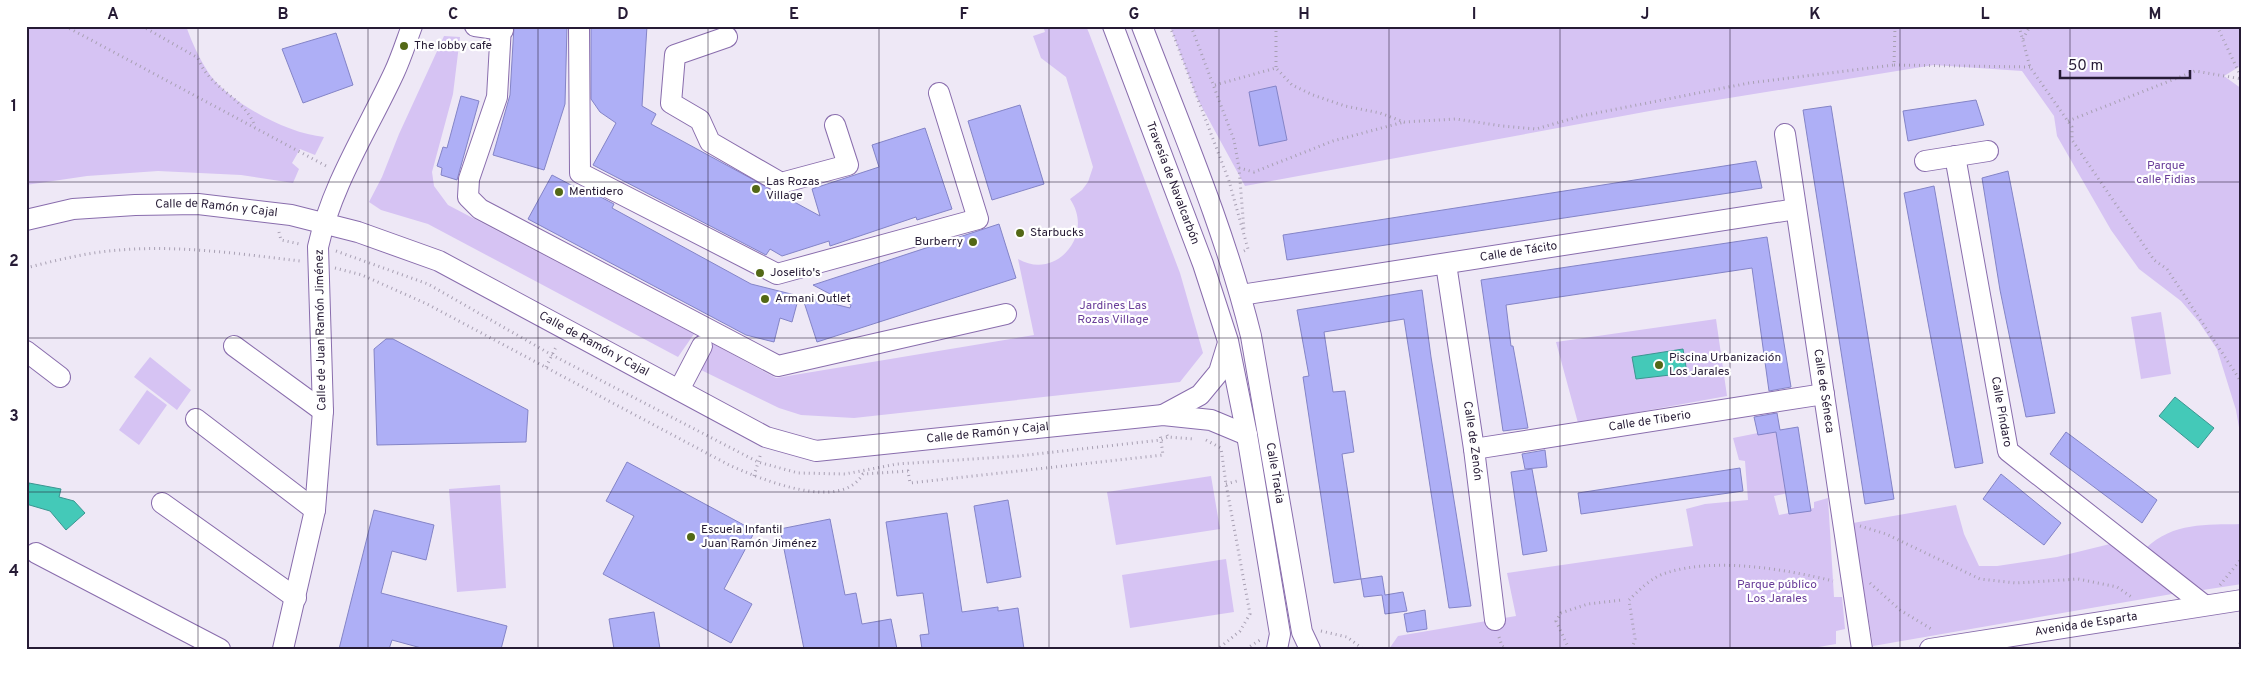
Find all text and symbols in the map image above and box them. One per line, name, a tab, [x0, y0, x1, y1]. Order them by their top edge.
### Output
text: A	[107, 5, 119, 25]
text: B	[277, 5, 289, 25]
text: C	[448, 5, 458, 25]
text: D	[617, 5, 629, 25]
text: E	[789, 5, 799, 25]
text: F	[959, 5, 969, 25]
text: G	[1129, 5, 1139, 25]
text: H	[1298, 5, 1310, 25]
text: I	[1472, 5, 1476, 25]
text: J	[1641, 5, 1649, 25]
text: K	[1809, 5, 1821, 25]
text: L	[1980, 5, 1990, 25]
text: M	[2149, 5, 2161, 25]
place label: The lobby cafe	[414, 38, 492, 54]
marker: The lobby cafe	[398, 40, 410, 52]
scale bar	[2060, 48, 2190, 80]
text: 50 m	[2068, 57, 2103, 76]
text: 1	[11, 97, 17, 117]
street label: Travesía de Navalcarbón	[1142, 119, 1203, 247]
park label: Parque calle Fidias	[2136, 158, 2196, 188]
place label: Las Rozas Village	[766, 174, 820, 204]
marker: Las Rozas Village	[750, 183, 762, 195]
place label: Mentidero	[569, 184, 624, 200]
marker: Mentidero	[553, 186, 565, 198]
street label: Calle de Ramón y Cajal	[155, 196, 278, 221]
place label: Starbucks	[1030, 225, 1084, 241]
marker: Starbucks	[1014, 227, 1026, 239]
place label: Burberry	[914, 234, 963, 250]
marker: Burberry	[967, 236, 979, 248]
street label: Calle de Tácito	[1479, 238, 1559, 266]
street label: Calle de Juan Ramón Jiménez	[312, 249, 330, 411]
text: 2	[9, 252, 19, 272]
place label: Joselito's	[770, 265, 821, 281]
marker: Joselito's	[754, 267, 766, 279]
place label: Armani Outlet	[775, 291, 851, 307]
marker: Armani Outlet	[759, 293, 771, 305]
park label: Jardines Las Rozas Village	[1077, 298, 1149, 328]
street label: Calle de Ramón y Cajal	[536, 308, 652, 380]
street label: Calle de Séneca	[1809, 348, 1838, 434]
place label: Piscina Urbanización Los Jarales	[1669, 350, 1781, 380]
marker: Piscina Urbanización Los Jarales	[1653, 359, 1665, 371]
street label: Calle Píndaro	[1987, 375, 2015, 449]
street label: Calle de Zenón	[1459, 400, 1486, 482]
text: 3	[9, 407, 19, 427]
street label: Calle de Tiberio	[1608, 407, 1692, 436]
street label: Calle de Ramón y Cajal	[926, 419, 1050, 447]
street label: Calle Tracia	[1262, 441, 1288, 505]
place label: Escuela Infantil Juan Ramón Jiménez	[701, 522, 817, 552]
marker: Escuela Infantil Juan Ramón Jiménez	[685, 531, 697, 543]
text: 4	[9, 562, 19, 582]
park label: Parque público Los Jarales	[1737, 577, 1817, 607]
street label: Avenida de Esparta	[2034, 609, 2139, 640]

